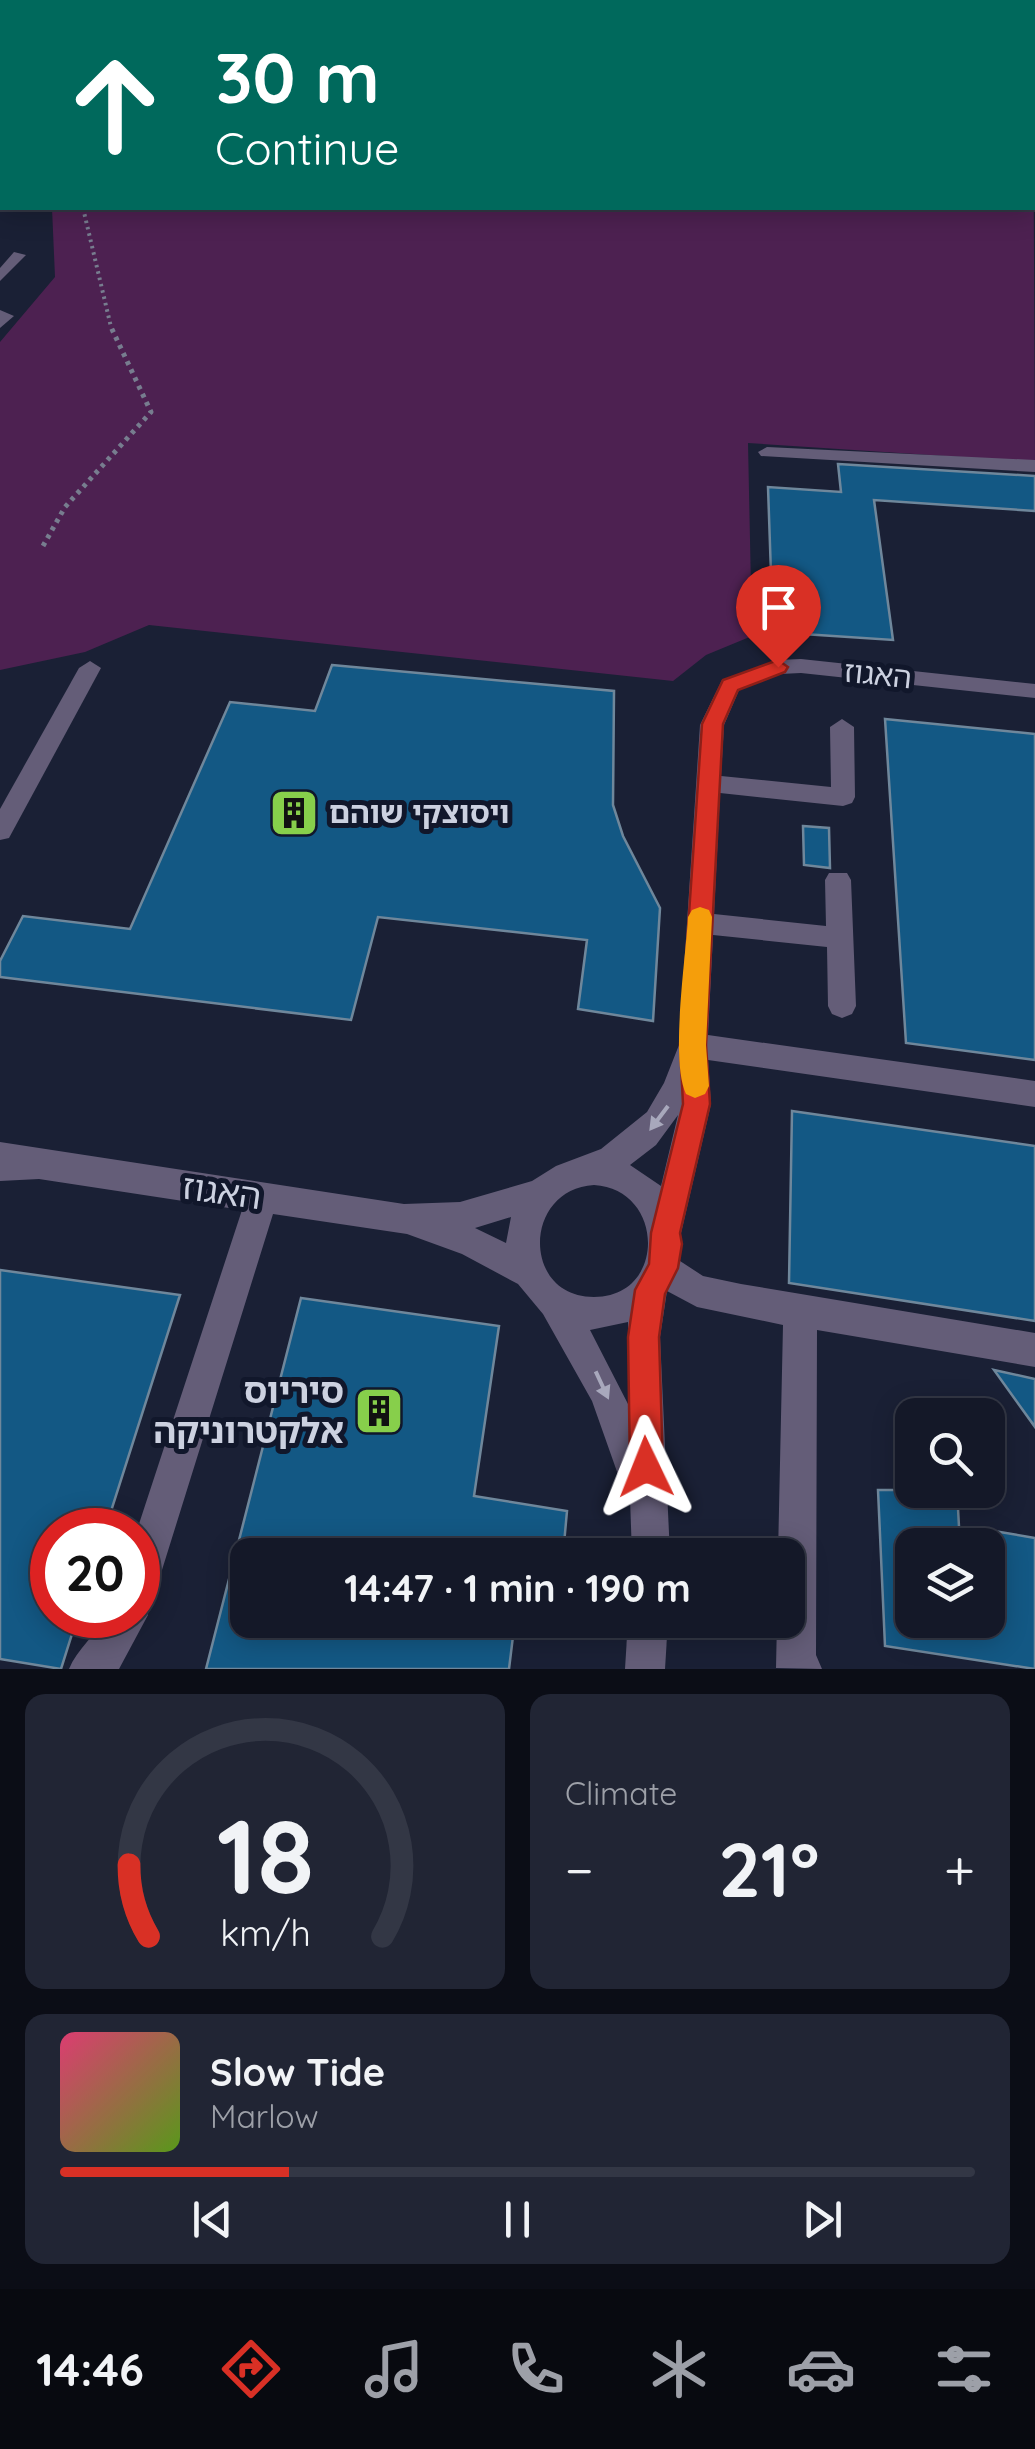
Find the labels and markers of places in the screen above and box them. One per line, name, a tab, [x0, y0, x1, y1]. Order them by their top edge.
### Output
pin	[736, 565, 821, 668]
building icon: ויסוצקי שוהם	[268, 787, 320, 839]
place label: ויסוצקי שוהם	[329, 793, 509, 831]
place label: סיריוס אלקטרוניקה	[153, 1368, 344, 1452]
building icon: סיריוס אלקטרוניקה	[353, 1385, 405, 1437]

